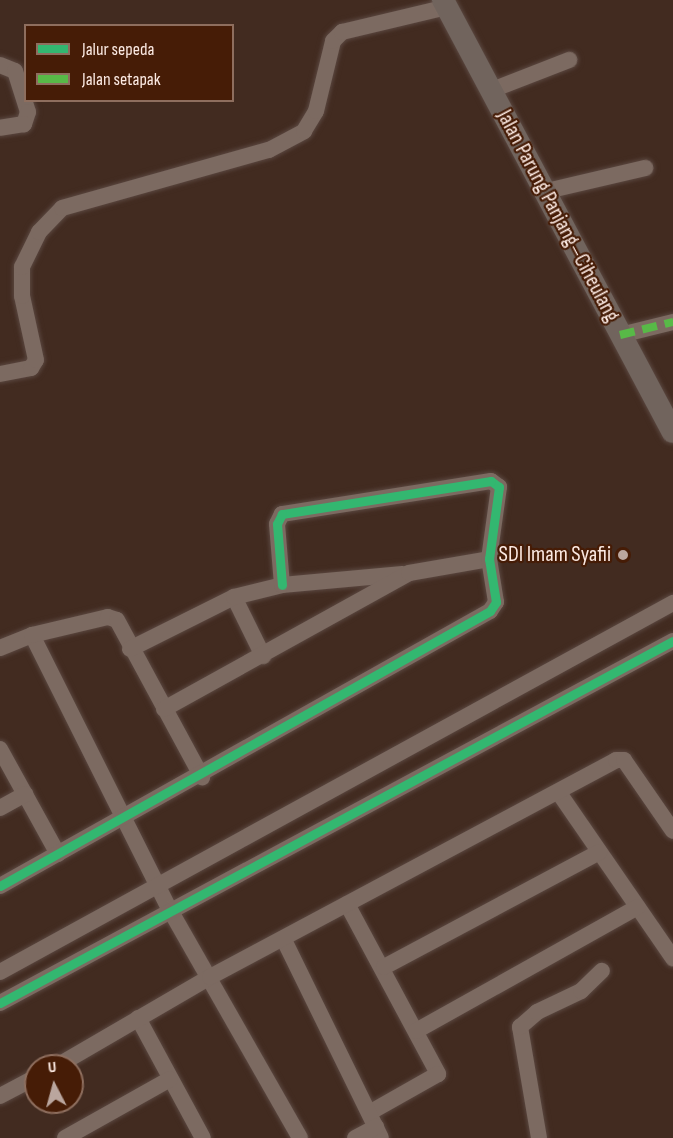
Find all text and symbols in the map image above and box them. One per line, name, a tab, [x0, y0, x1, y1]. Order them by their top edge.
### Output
legend	[24, 24, 234, 102]
text: Jalur sepeda	[82, 39, 154, 60]
text: Jalan setapak	[82, 69, 161, 90]
street label: Jalan Parung Panjang–Ciheulang	[491, 105, 625, 327]
place label: SDI Imam Syafii	[498, 542, 611, 568]
marker: SDI Imam Syafii	[616, 548, 630, 562]
north arrow	[24, 1054, 84, 1114]
text: U	[47, 1058, 57, 1077]

